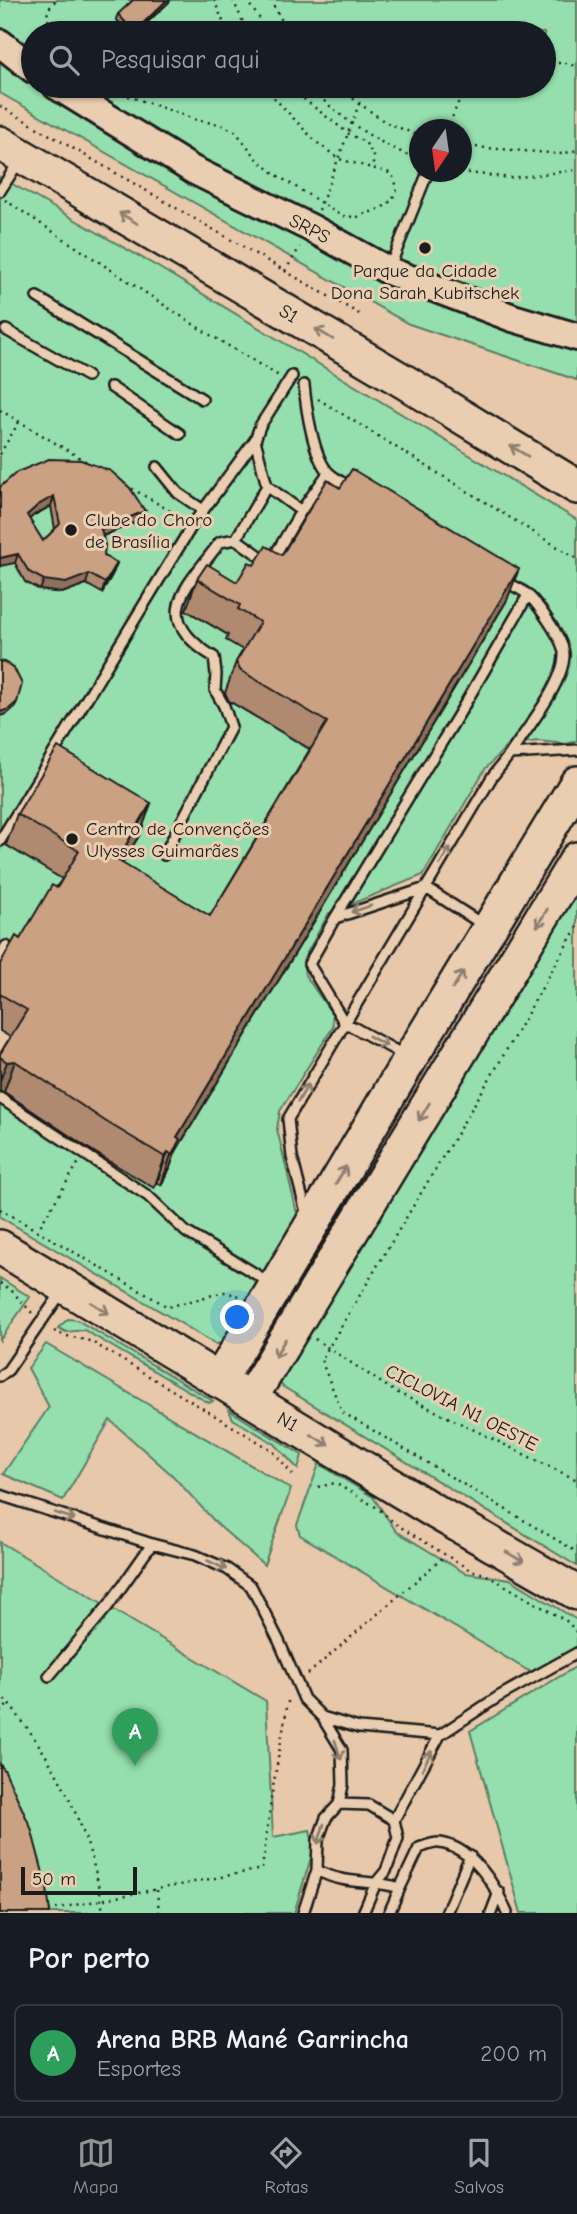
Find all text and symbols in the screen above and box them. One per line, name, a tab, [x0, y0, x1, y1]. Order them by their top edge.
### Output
search box	[21, 21, 556, 98]
icon: search	[45, 41, 83, 79]
text: Pesquisar aqui	[101, 45, 260, 75]
north arrow	[409, 119, 472, 182]
street label: SRPS	[285, 209, 334, 248]
one-way arrow	[119, 211, 139, 225]
marker: Parque da Cidade Dona Sarah Kubitschek	[417, 240, 433, 256]
place label: Parque da Cidade Dona Sarah Kubitschek	[331, 260, 520, 304]
street label: S1	[275, 300, 302, 328]
one-way arrow	[314, 326, 334, 340]
one-way arrow	[509, 444, 529, 458]
place label: Clube do Choro de Brasília	[85, 509, 212, 553]
marker: Clube do Choro de Brasília	[63, 522, 79, 538]
place label: Centro de Convenções Ulysses Guimarães	[86, 818, 269, 862]
marker: Centro de Convenções Ulysses Guimarães	[64, 831, 80, 847]
one-way arrow	[438, 846, 452, 866]
one-way arrow	[350, 904, 372, 917]
one-way arrow	[534, 907, 548, 927]
one-way arrow	[452, 970, 466, 990]
one-way arrow	[367, 1034, 387, 1048]
one-way arrow	[296, 1083, 310, 1103]
one-way arrow	[416, 1102, 430, 1122]
one-way arrow	[334, 1165, 348, 1185]
your location	[220, 1300, 254, 1334]
one-way arrow	[89, 1302, 109, 1316]
one-way arrow	[273, 1338, 287, 1358]
street label: CICLOVIA N1 OESTE	[382, 1360, 541, 1456]
street label: N1	[273, 1407, 302, 1436]
one-way arrow	[310, 1433, 330, 1447]
one-way arrow	[53, 1511, 75, 1524]
one-way arrow	[505, 1551, 525, 1565]
one-way arrow	[206, 1559, 227, 1572]
pin: A	[112, 1708, 158, 1766]
one-way arrow	[333, 1738, 346, 1760]
one-way arrow	[420, 1750, 434, 1770]
one-way arrow	[314, 1823, 327, 1845]
scale bar	[21, 1864, 136, 1896]
text: 50 m	[32, 1868, 76, 1890]
text: Por perto	[28, 1941, 150, 1976]
text: Arena BRB Mané Garrincha	[97, 2025, 409, 2055]
text: A	[47, 2040, 59, 2067]
text: 200 m	[480, 2040, 547, 2067]
text: Esportes	[97, 2055, 181, 2082]
tab: Mapa	[73, 2134, 119, 2198]
tab: Rotas	[265, 2134, 308, 2198]
tab: Salvos	[454, 2134, 504, 2198]

